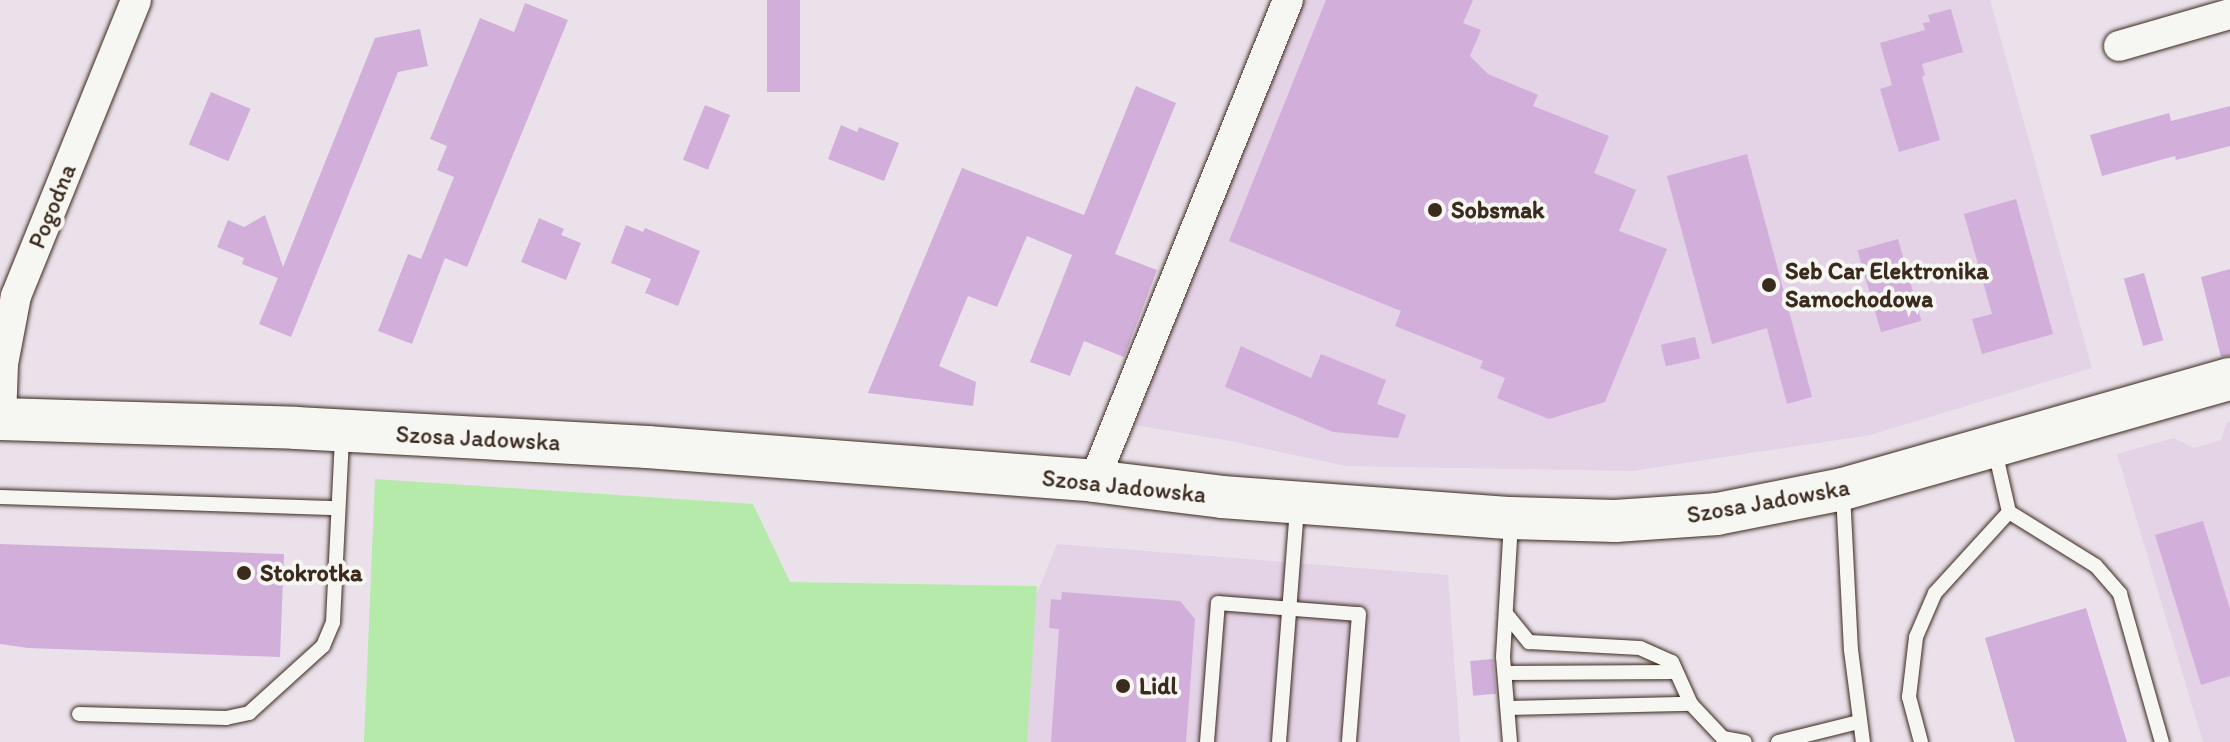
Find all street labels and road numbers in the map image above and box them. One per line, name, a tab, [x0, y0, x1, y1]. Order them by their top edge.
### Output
street label: Pogodna	[22, 159, 82, 253]
street label: Szosa Jadowska	[394, 419, 562, 457]
street label: Szosa Jadowska	[1040, 463, 1208, 509]
street label: Szosa Jadowska	[1684, 472, 1852, 530]

